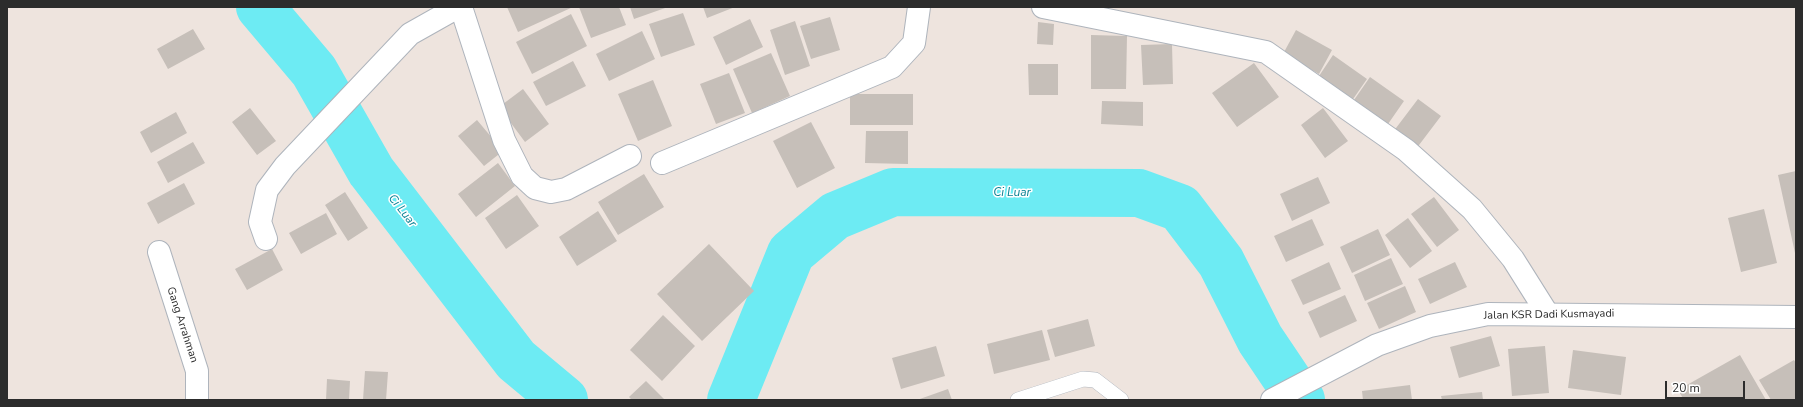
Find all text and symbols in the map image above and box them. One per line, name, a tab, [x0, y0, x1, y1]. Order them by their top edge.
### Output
water label: Ci Luar	[993, 186, 1031, 200]
water label: Ci Luar	[385, 192, 419, 230]
street label: Gang Arrahman	[164, 286, 200, 364]
street label: Jalan KSR Dadi Kusmayadi	[1484, 307, 1614, 323]
scale bar	[1667, 373, 1747, 399]
text: 20 m	[1672, 380, 1700, 396]

